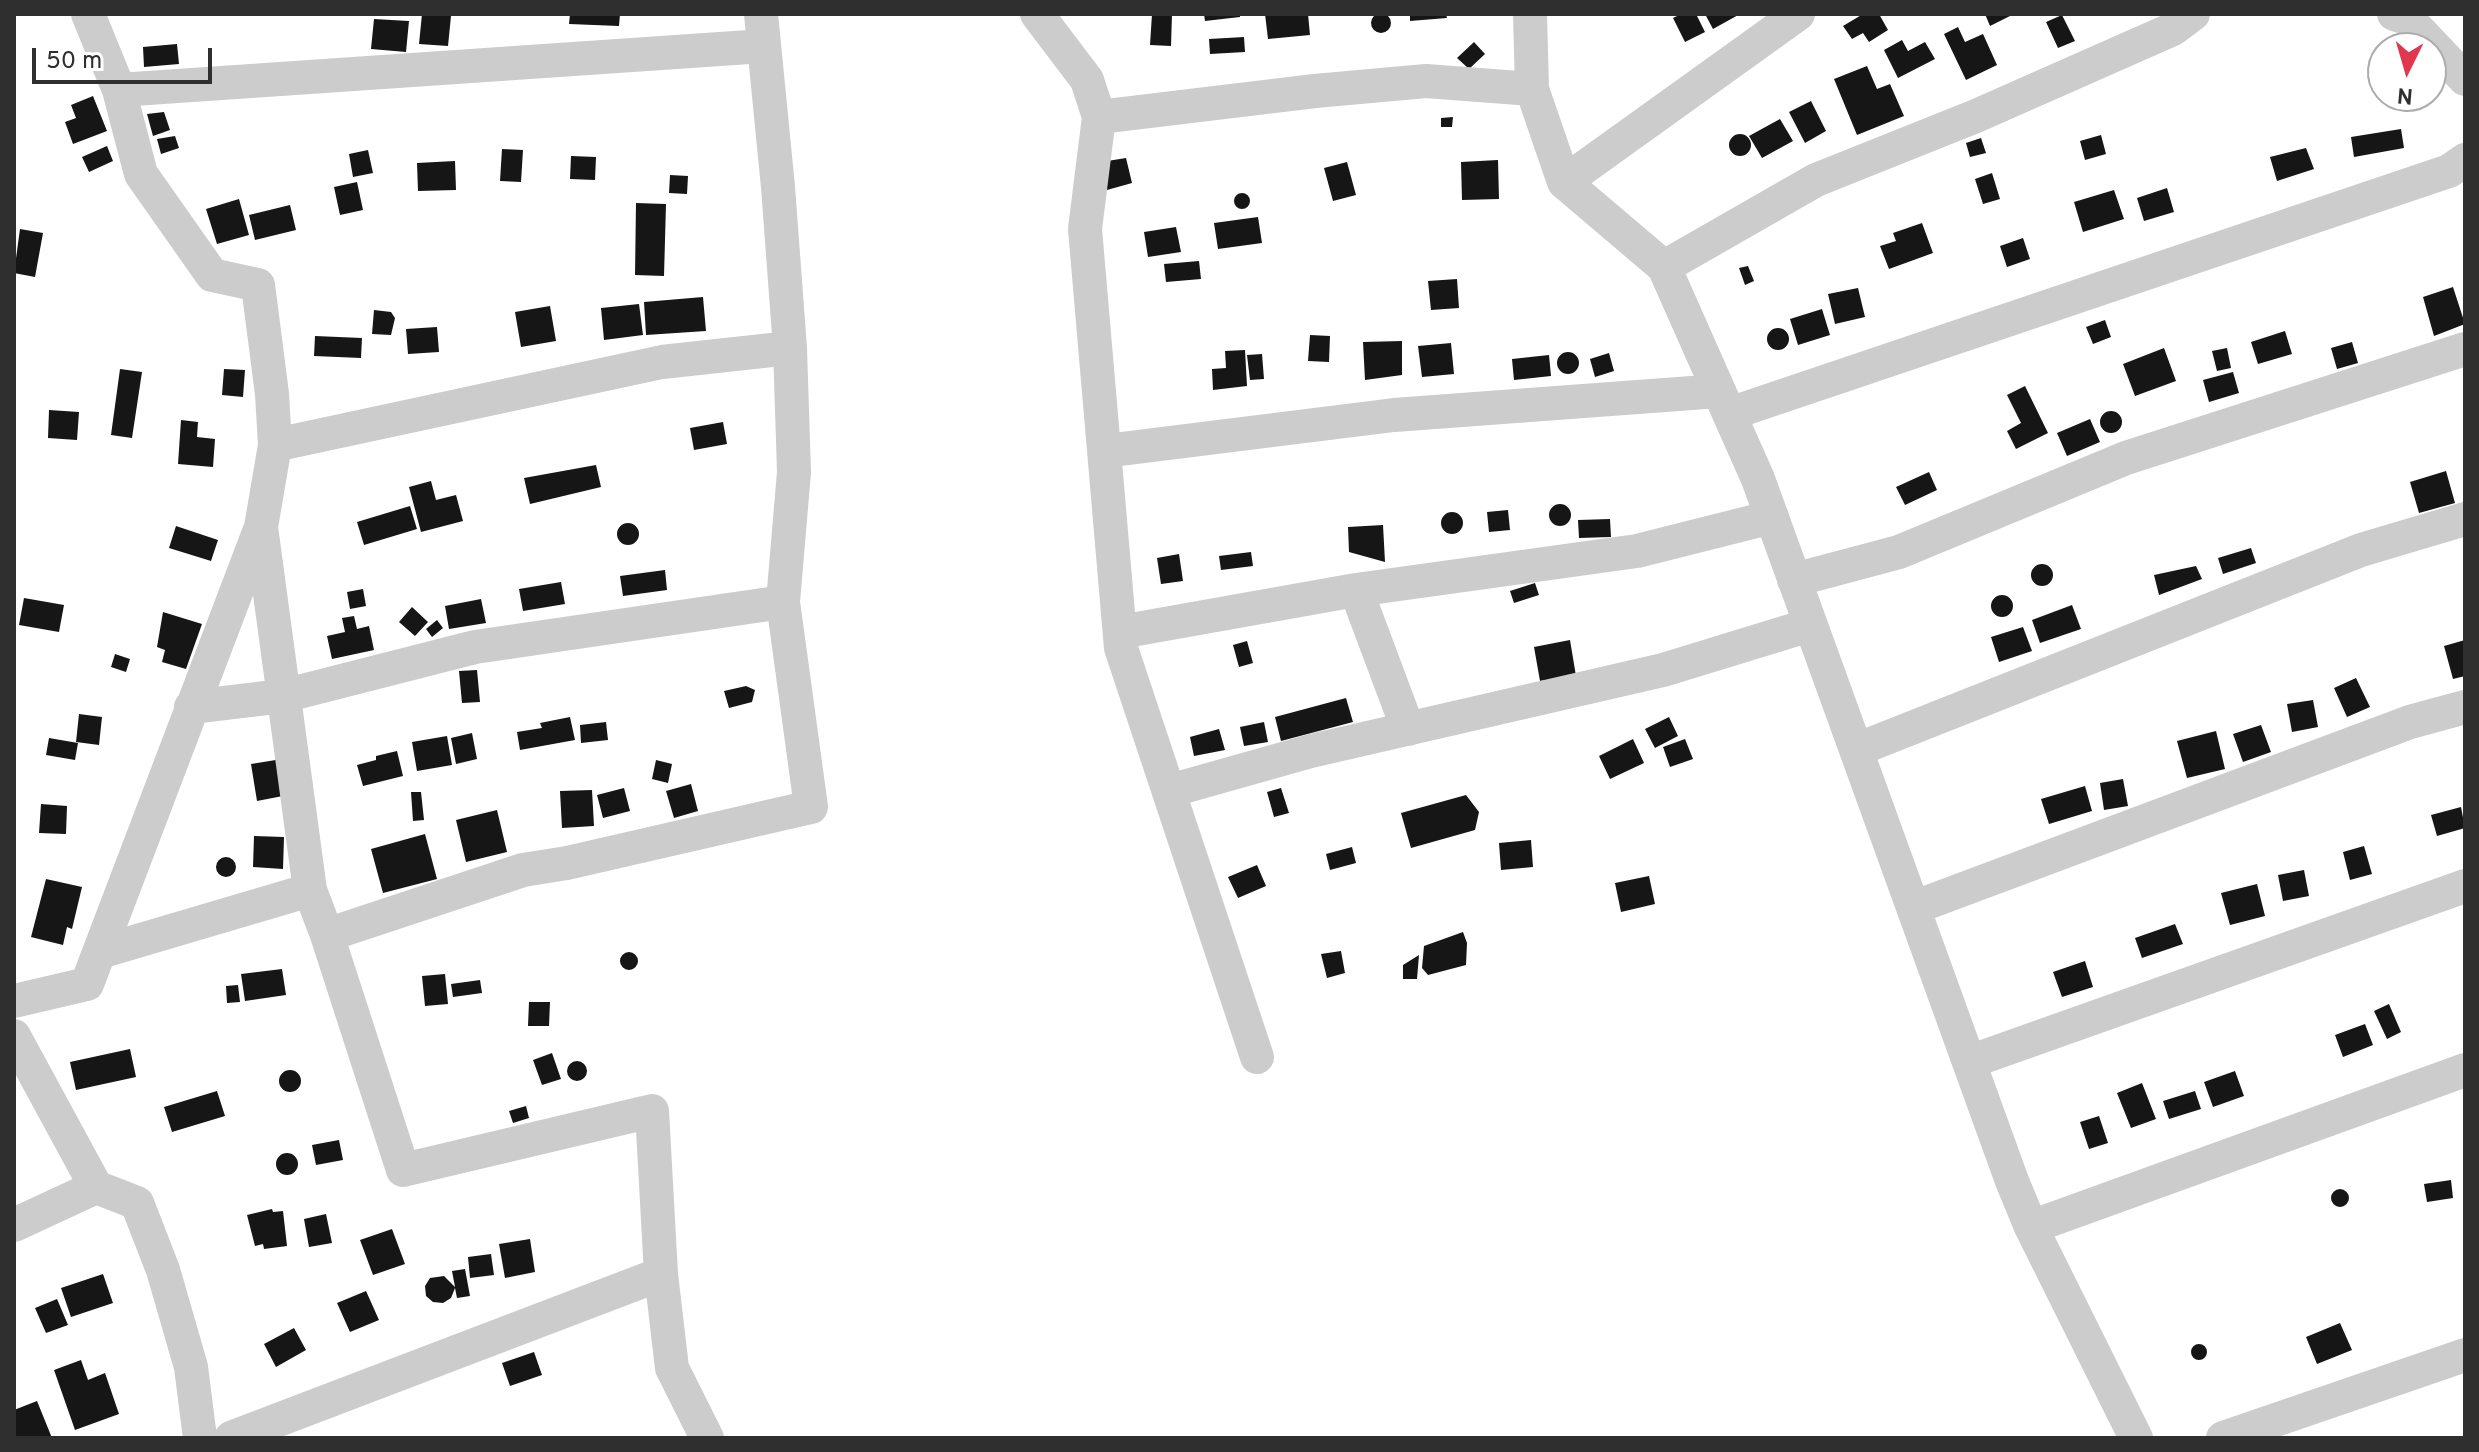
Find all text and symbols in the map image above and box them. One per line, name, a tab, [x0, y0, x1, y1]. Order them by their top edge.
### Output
scale bar	[36, 32, 216, 82]
north arrow	[2367, 32, 2447, 112]
text: 50 m	[46, 47, 102, 77]
text: N	[2396, 80, 2414, 109]

